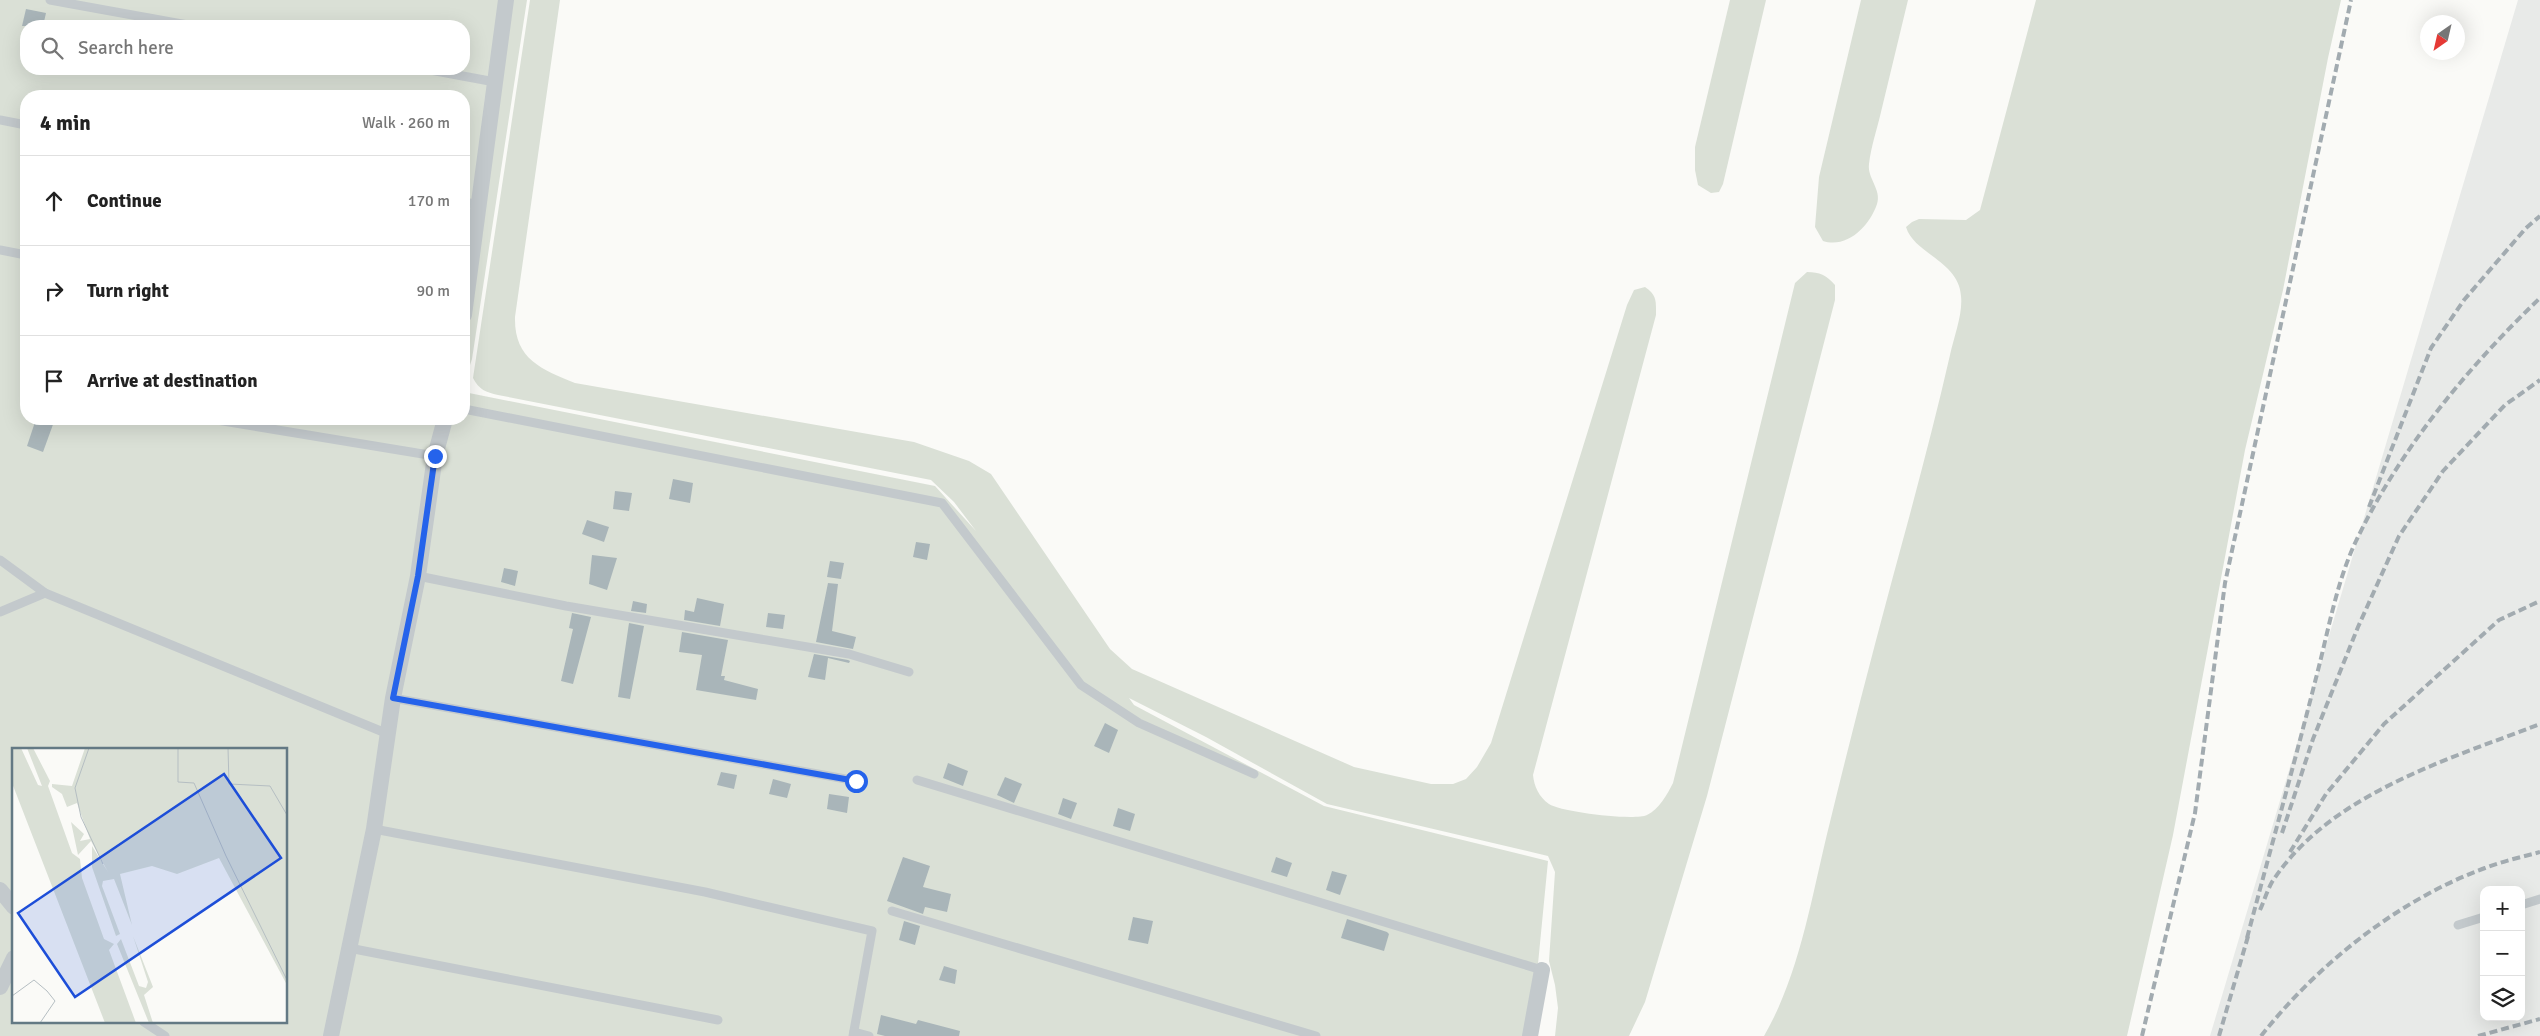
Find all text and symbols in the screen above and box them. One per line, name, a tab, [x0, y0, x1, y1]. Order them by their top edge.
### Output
north arrow	[2420, 15, 2465, 60]
search box	[20, 20, 470, 75]
icon: search	[38, 34, 66, 62]
text: Search here	[78, 36, 174, 60]
text: 4 min	[40, 110, 91, 136]
text: Walk · 260 m	[362, 113, 450, 133]
icon: ahead	[40, 187, 68, 215]
text: Continue	[87, 189, 162, 213]
text: 170 m	[408, 191, 450, 211]
icon: right	[40, 277, 68, 305]
text: Turn right	[87, 279, 169, 303]
text: 90 m	[416, 281, 450, 301]
icon: arrive	[40, 367, 68, 395]
text: Arrive at destination	[87, 369, 258, 393]
route end	[424, 445, 447, 468]
inset map	[12, 748, 288, 1024]
route start	[845, 770, 868, 793]
map controls	[2480, 886, 2525, 1021]
button: +	[2480, 886, 2525, 931]
button: −	[2480, 931, 2525, 976]
button: layers	[2480, 976, 2525, 1021]

